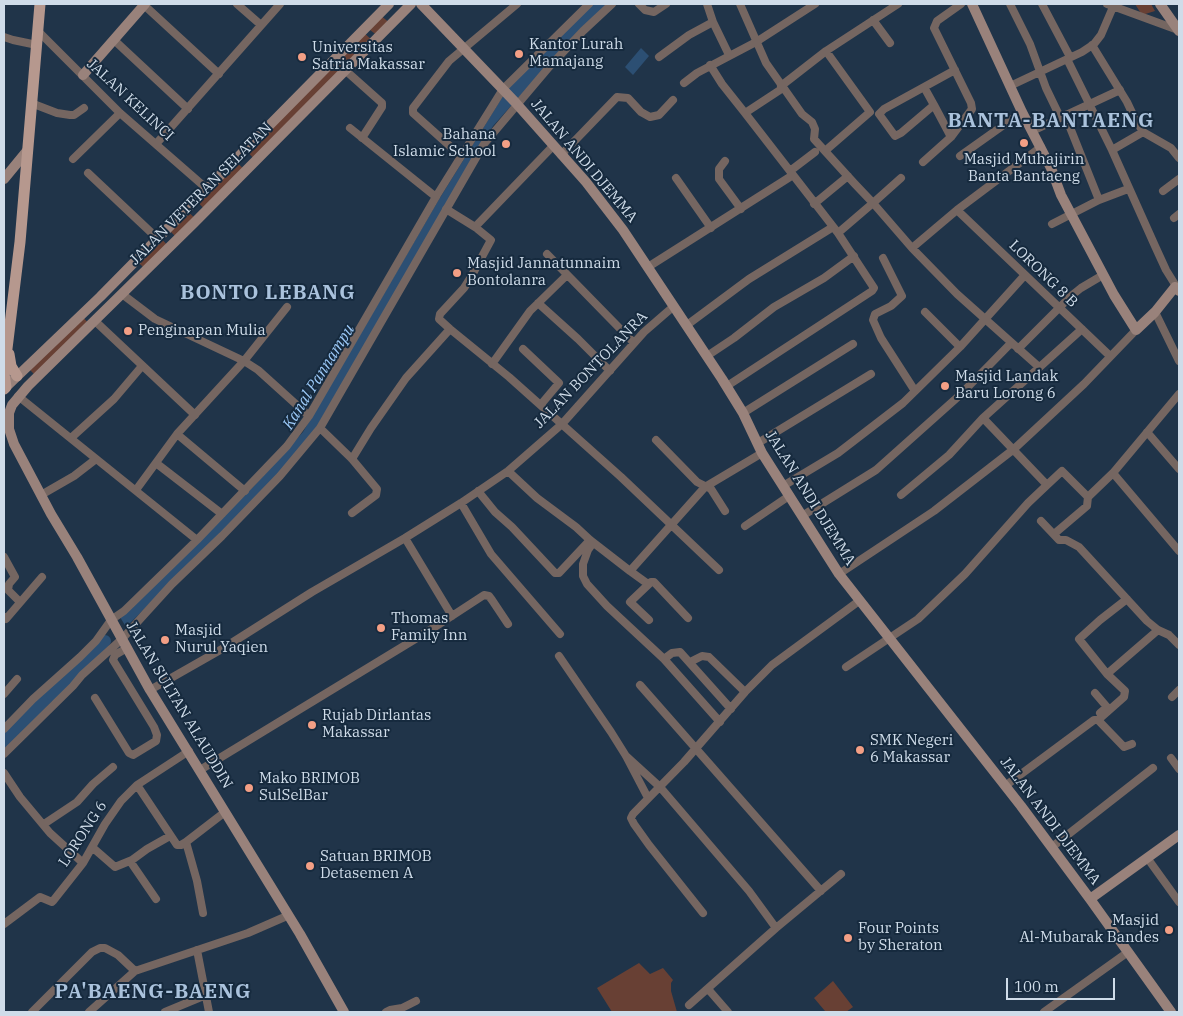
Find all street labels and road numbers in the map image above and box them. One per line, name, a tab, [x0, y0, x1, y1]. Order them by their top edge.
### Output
street label: JALAN KELINCI	[83, 55, 177, 145]
street label: JALAN ANDI DJEMMA	[527, 96, 641, 226]
street label: JALAN VETERAN SELATAN	[126, 119, 276, 269]
street label: LORONG 8 B	[1005, 237, 1081, 311]
street label: JALAN BONTOLANRA	[530, 308, 652, 432]
street label: JALAN ANDI DJEMMA	[761, 427, 859, 569]
street label: JALAN SULTAN ALAUDDIN	[122, 618, 236, 792]
street label: JALAN ANDI DJEMMA	[996, 753, 1104, 889]
street label: LORONG 6	[55, 798, 111, 870]

